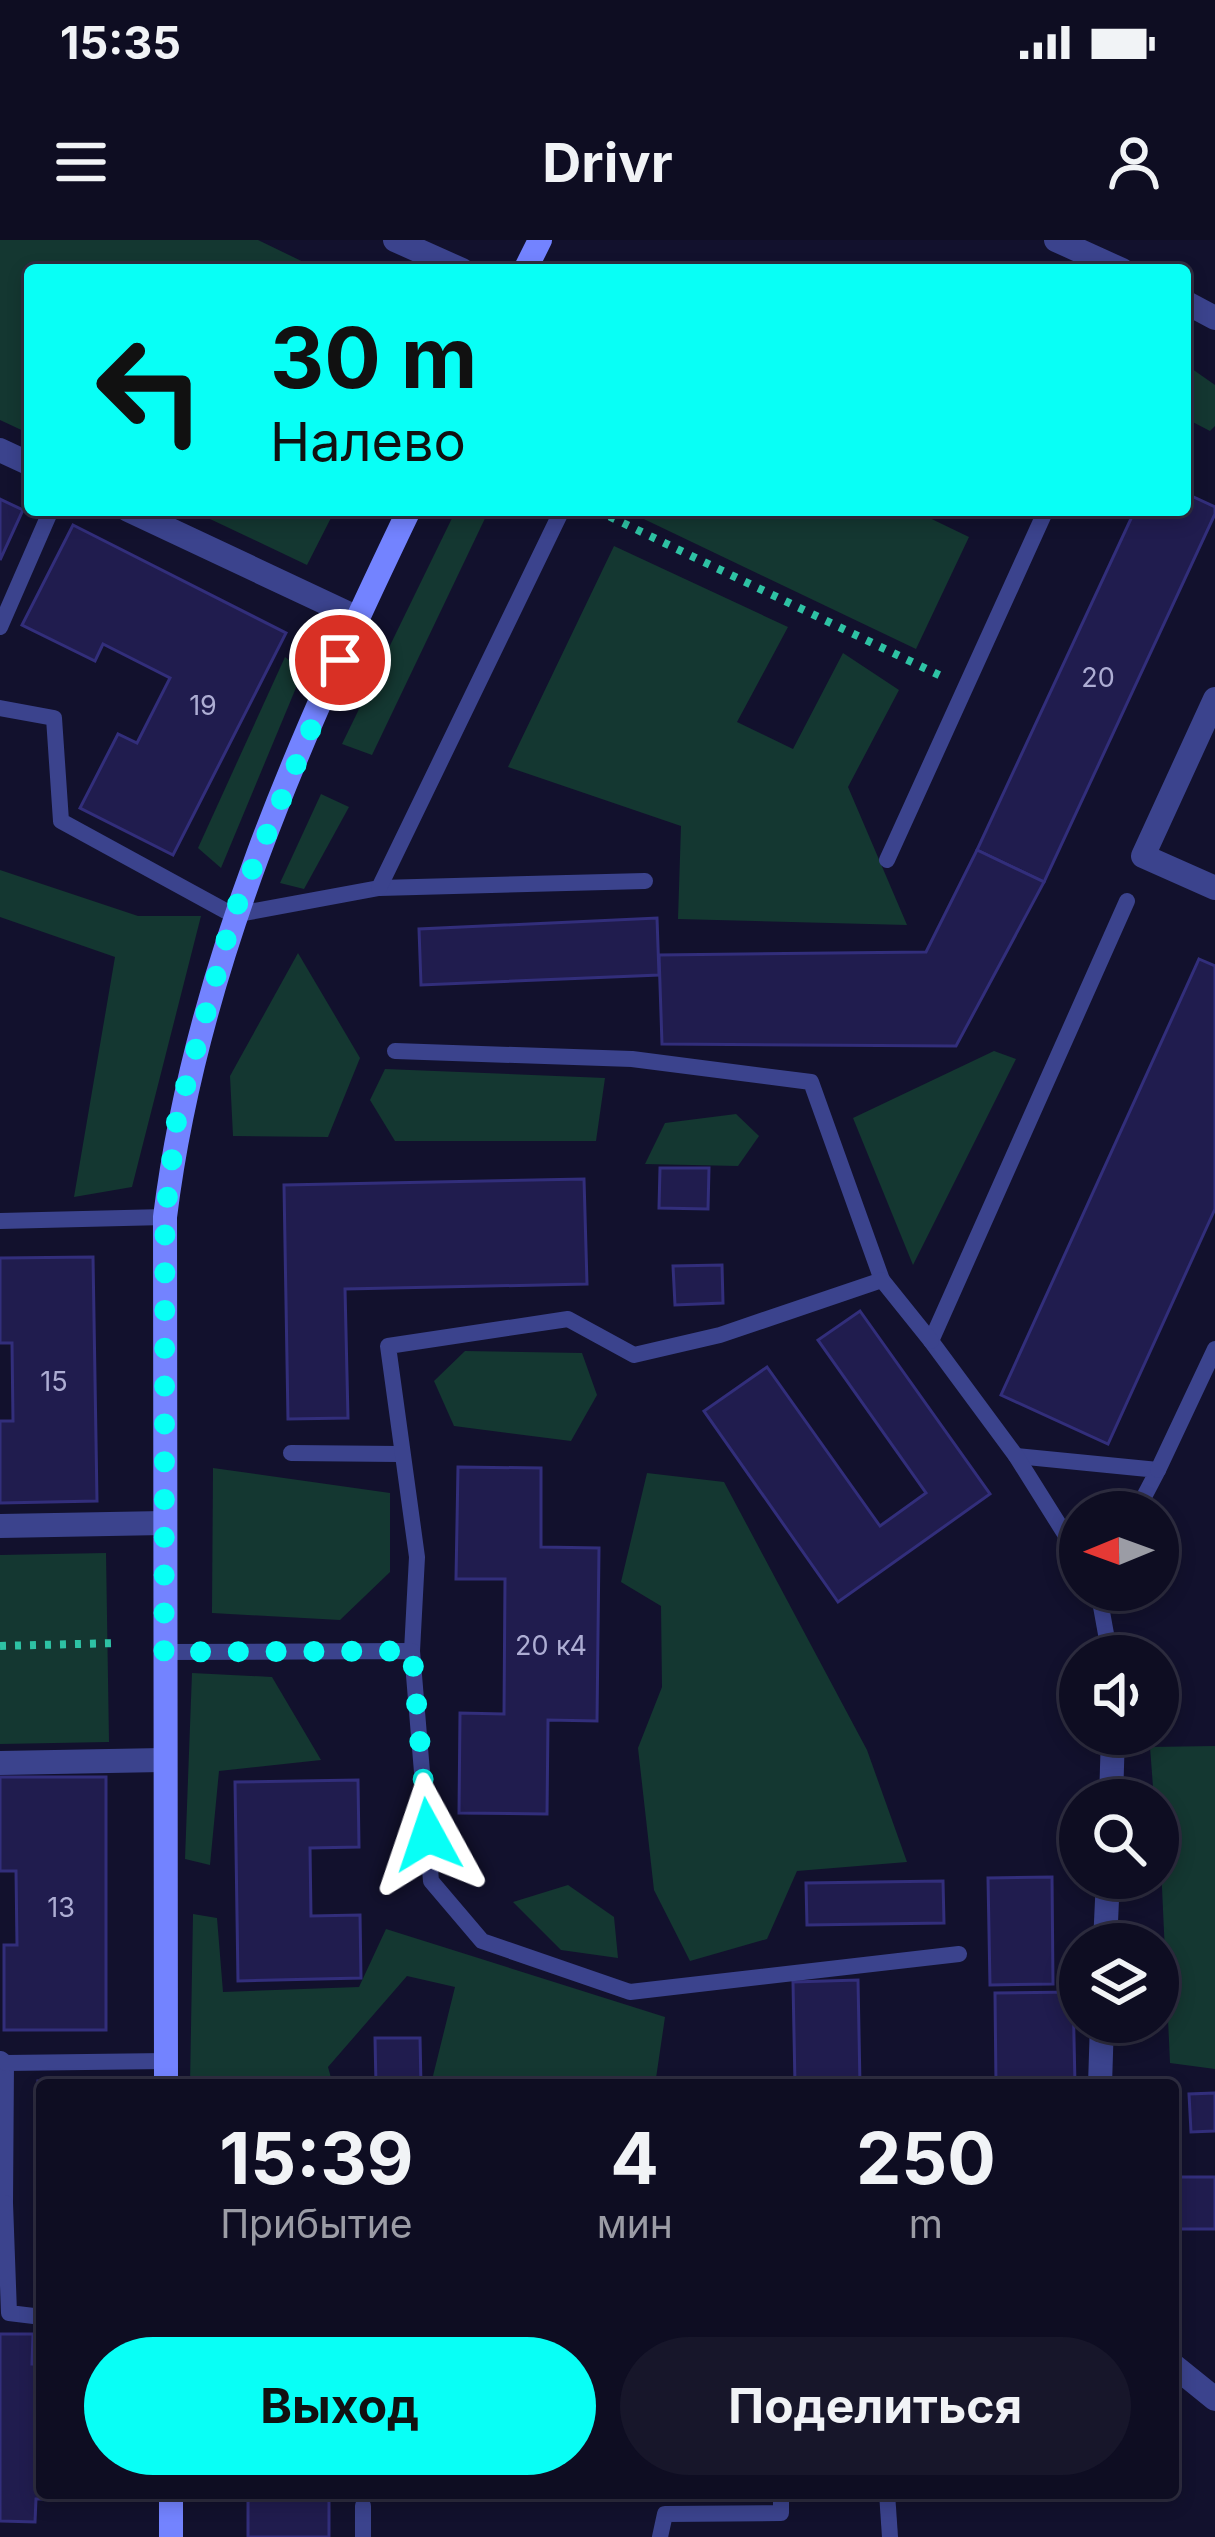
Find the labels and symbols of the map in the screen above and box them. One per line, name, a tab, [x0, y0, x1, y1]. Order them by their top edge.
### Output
pin	[289, 609, 391, 711]
house number: 20	[1081, 661, 1115, 694]
house number: 19	[189, 689, 217, 722]
house number: 15	[40, 1365, 68, 1398]
north arrow	[1059, 1491, 1179, 1611]
house number: 20 к4	[515, 1629, 587, 1662]
position arrow	[365, 1772, 491, 1898]
house number: 13	[47, 1891, 75, 1924]

